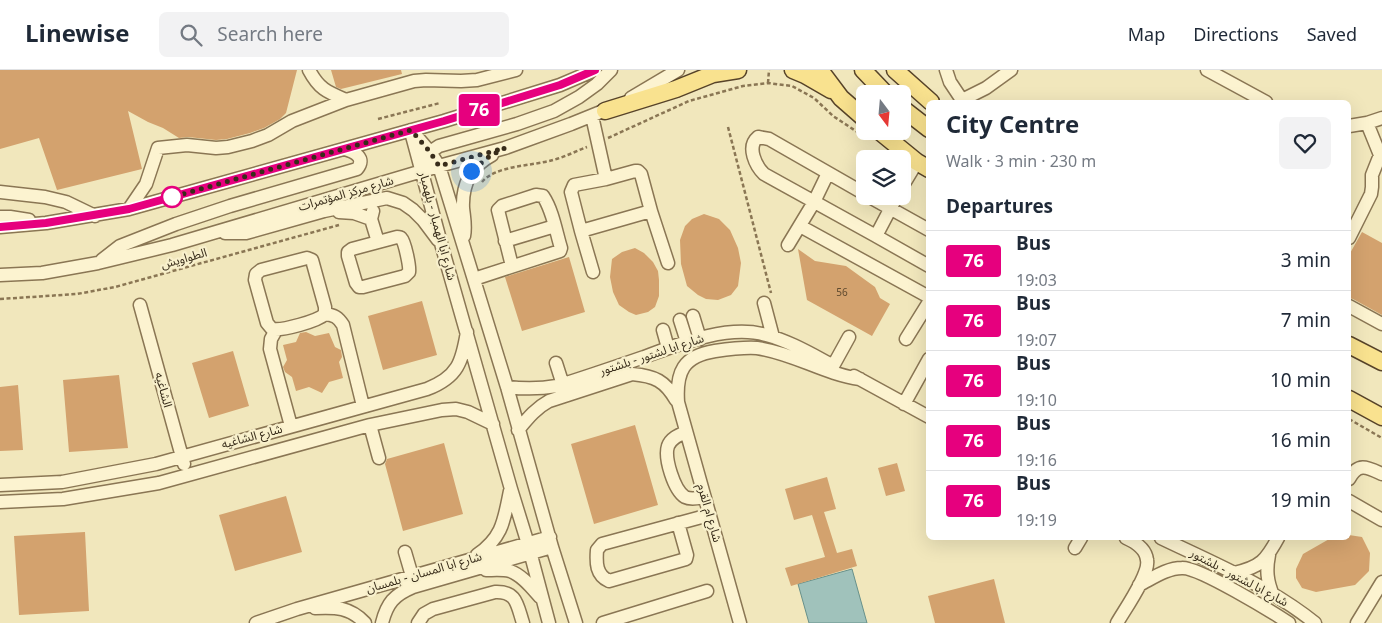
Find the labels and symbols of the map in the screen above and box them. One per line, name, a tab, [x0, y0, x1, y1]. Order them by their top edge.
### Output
north arrow	[856, 85, 911, 140]
line badge: 76	[456, 94, 502, 126]
your location	[459, 159, 484, 184]
street label: شارع مركز المؤتمرات	[295, 168, 397, 220]
street label: شارع ابا الهمبار - بلهمبار	[410, 168, 464, 283]
unlabelled marker	[161, 186, 183, 208]
street label: الطواويش	[158, 240, 210, 278]
house number: 56	[836, 282, 848, 303]
street label: شارع ابا لشتور - بلشتور	[595, 326, 708, 384]
street label: الشاغيه	[146, 369, 180, 411]
street label: شارع الشاغيه	[219, 417, 285, 457]
street label: شارع ام القرم	[689, 481, 729, 545]
street label: شارع ابا لشتور - بلشتور	[1184, 541, 1293, 615]
street label: شارع ابا المسان - بلمسان	[363, 544, 485, 602]

